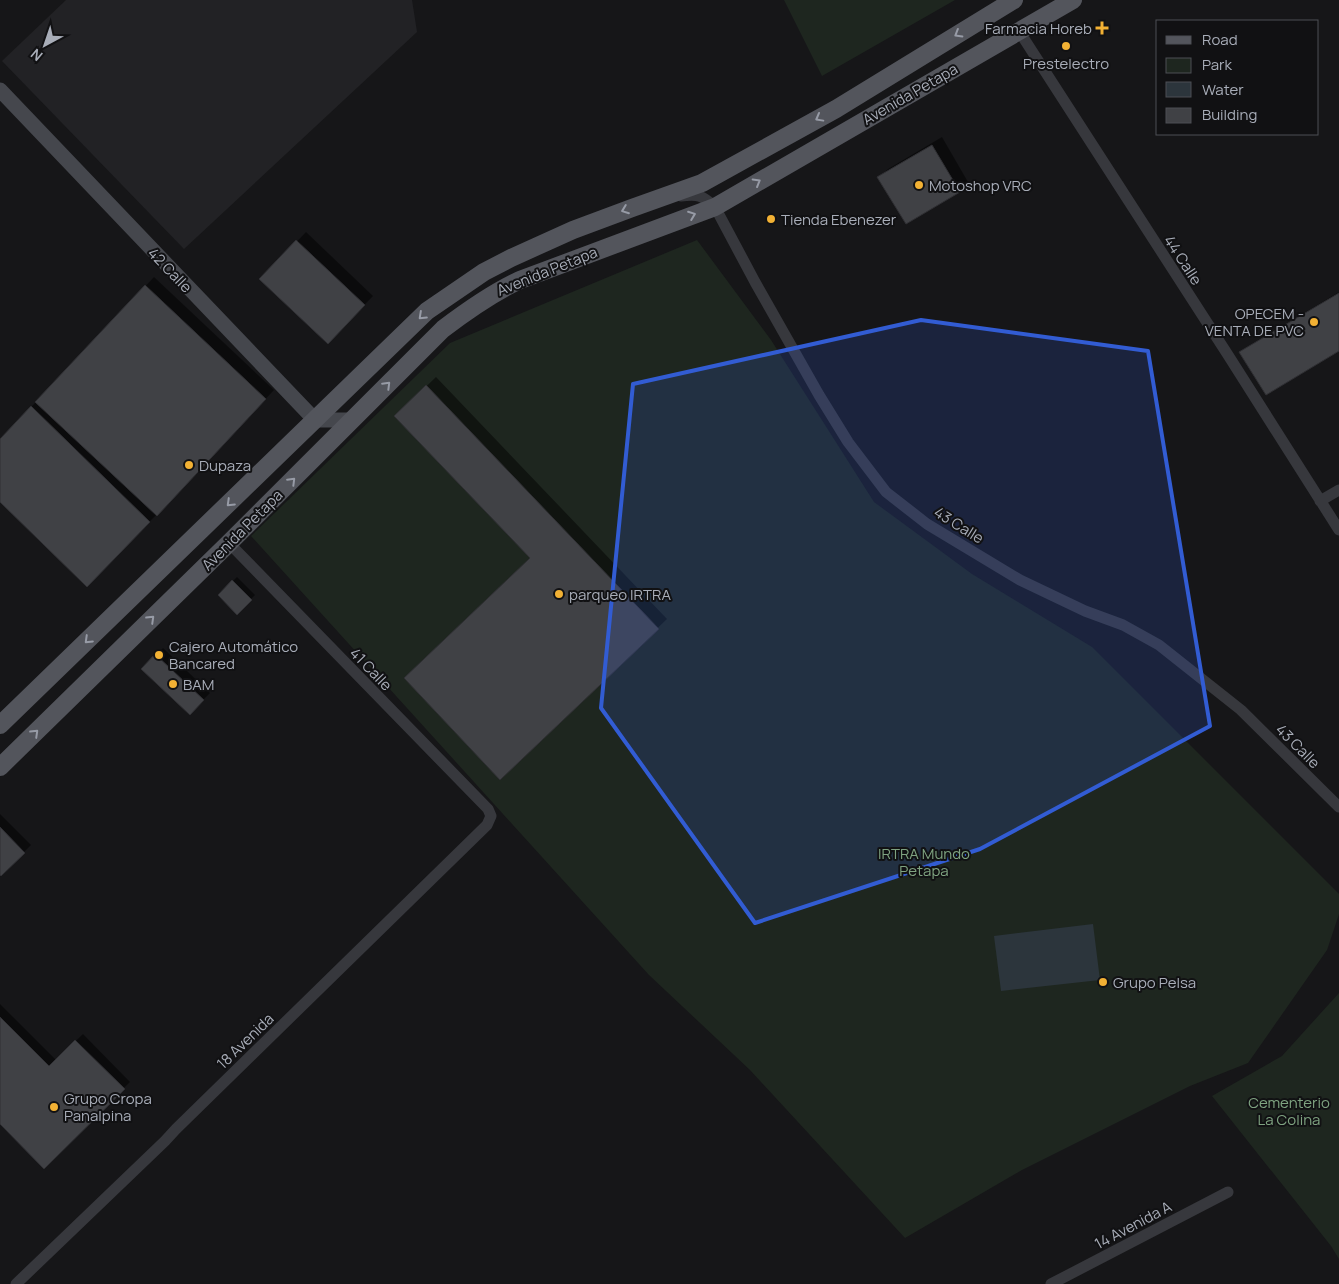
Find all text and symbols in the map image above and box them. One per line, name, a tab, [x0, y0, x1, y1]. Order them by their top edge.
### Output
place label: Farmacia Horeb	[985, 18, 1092, 39]
north arrow	[20, 20, 70, 70]
legend	[1156, 20, 1319, 135]
marker: Farmacia Horeb	[1096, 22, 1108, 34]
one-way arrow	[954, 28, 963, 38]
text: Road	[1202, 29, 1238, 50]
marker: Prestelectro	[1060, 40, 1072, 52]
text: N	[26, 45, 46, 66]
place label: Prestelectro	[1023, 53, 1109, 74]
text: Park	[1202, 54, 1232, 75]
street label: Avenida Petapa	[859, 58, 961, 130]
text: Water	[1202, 79, 1244, 100]
text: Building	[1202, 104, 1257, 125]
one-way arrow	[815, 112, 824, 122]
place label: Motoshop VRC	[929, 175, 1032, 196]
one-way arrow	[752, 179, 761, 189]
marker: Motoshop VRC	[913, 179, 925, 191]
one-way arrow	[621, 204, 630, 214]
place label: Tienda Ebenezer	[781, 209, 897, 230]
one-way arrow	[688, 211, 696, 221]
marker: Tienda Ebenezer	[765, 213, 777, 225]
street label: 44 Calle	[1159, 231, 1207, 289]
street label: Avenida Petapa	[494, 241, 600, 301]
street label: 42 Calle	[143, 243, 197, 297]
place label: OPECEM - VENTA DE PVC	[1205, 303, 1304, 341]
one-way arrow	[419, 310, 428, 319]
marker: OPECEM - VENTA DE PVC	[1308, 316, 1320, 328]
one-way arrow	[381, 382, 390, 391]
place label: Dupaza	[199, 455, 251, 476]
marker: Dupaza	[183, 459, 195, 471]
one-way arrow	[286, 477, 295, 486]
street label: Avenida Petapa	[197, 485, 287, 575]
one-way arrow	[227, 497, 236, 506]
street label: 43 Calle	[930, 502, 988, 549]
place label: parqueo IRTRA	[569, 584, 671, 605]
marker: parqueo IRTRA	[553, 588, 565, 600]
one-way arrow	[146, 616, 155, 625]
one-way arrow	[85, 634, 94, 643]
place label: Cajero Automático Bancared	[169, 636, 298, 674]
street label: 41 Calle	[345, 643, 397, 695]
marker: Cajero Automático Bancared	[153, 649, 165, 661]
place label: BAM	[183, 674, 214, 695]
marker: BAM	[167, 678, 179, 690]
street label: 43 Calle	[1271, 719, 1325, 773]
one-way arrow	[29, 730, 38, 739]
park label: IRTRA Mundo Petapa	[878, 843, 970, 881]
place label: Grupo Pelsa	[1113, 972, 1196, 993]
marker: Grupo Pelsa	[1097, 976, 1109, 988]
street label: 18 Avenida	[212, 1008, 278, 1074]
place label: Grupo Cropa Panalpina	[64, 1088, 152, 1126]
park label: Cementerio La Colina	[1248, 1092, 1330, 1130]
marker: Grupo Cropa Panalpina	[48, 1101, 60, 1113]
street label: 14 Avenida A	[1091, 1196, 1176, 1254]

